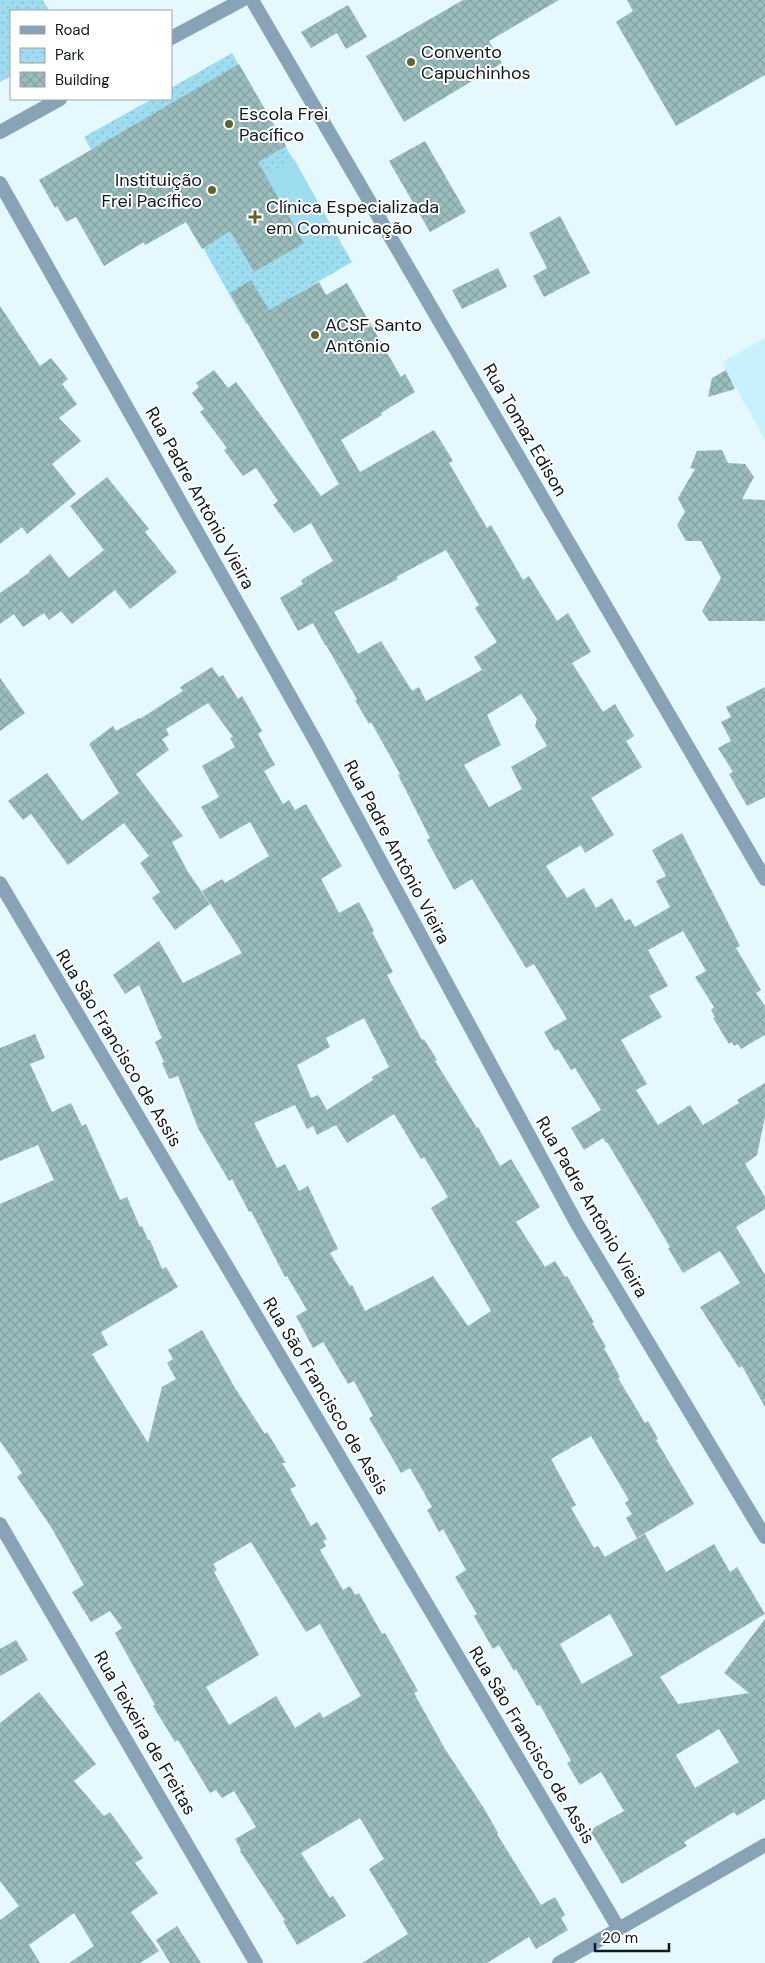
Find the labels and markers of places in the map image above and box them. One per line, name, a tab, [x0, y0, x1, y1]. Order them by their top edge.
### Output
place label: Convento Capuchinhos	[421, 40, 531, 85]
marker: Convento Capuchinhos	[405, 56, 417, 68]
place label: Escola Frei Pacífico	[239, 102, 328, 147]
marker: Escola Frei Pacífico	[223, 118, 235, 130]
place label: Instituição Frei Pacífico	[101, 168, 202, 213]
marker: Instituição Frei Pacífico	[206, 184, 218, 196]
place label: Clínica Especializada em Comunicação	[266, 195, 439, 240]
marker: Clínica Especializada em Comunicação	[248, 210, 262, 224]
place label: ACSF Santo Antônio	[325, 313, 422, 358]
marker: ACSF Santo Antônio	[309, 329, 321, 341]

